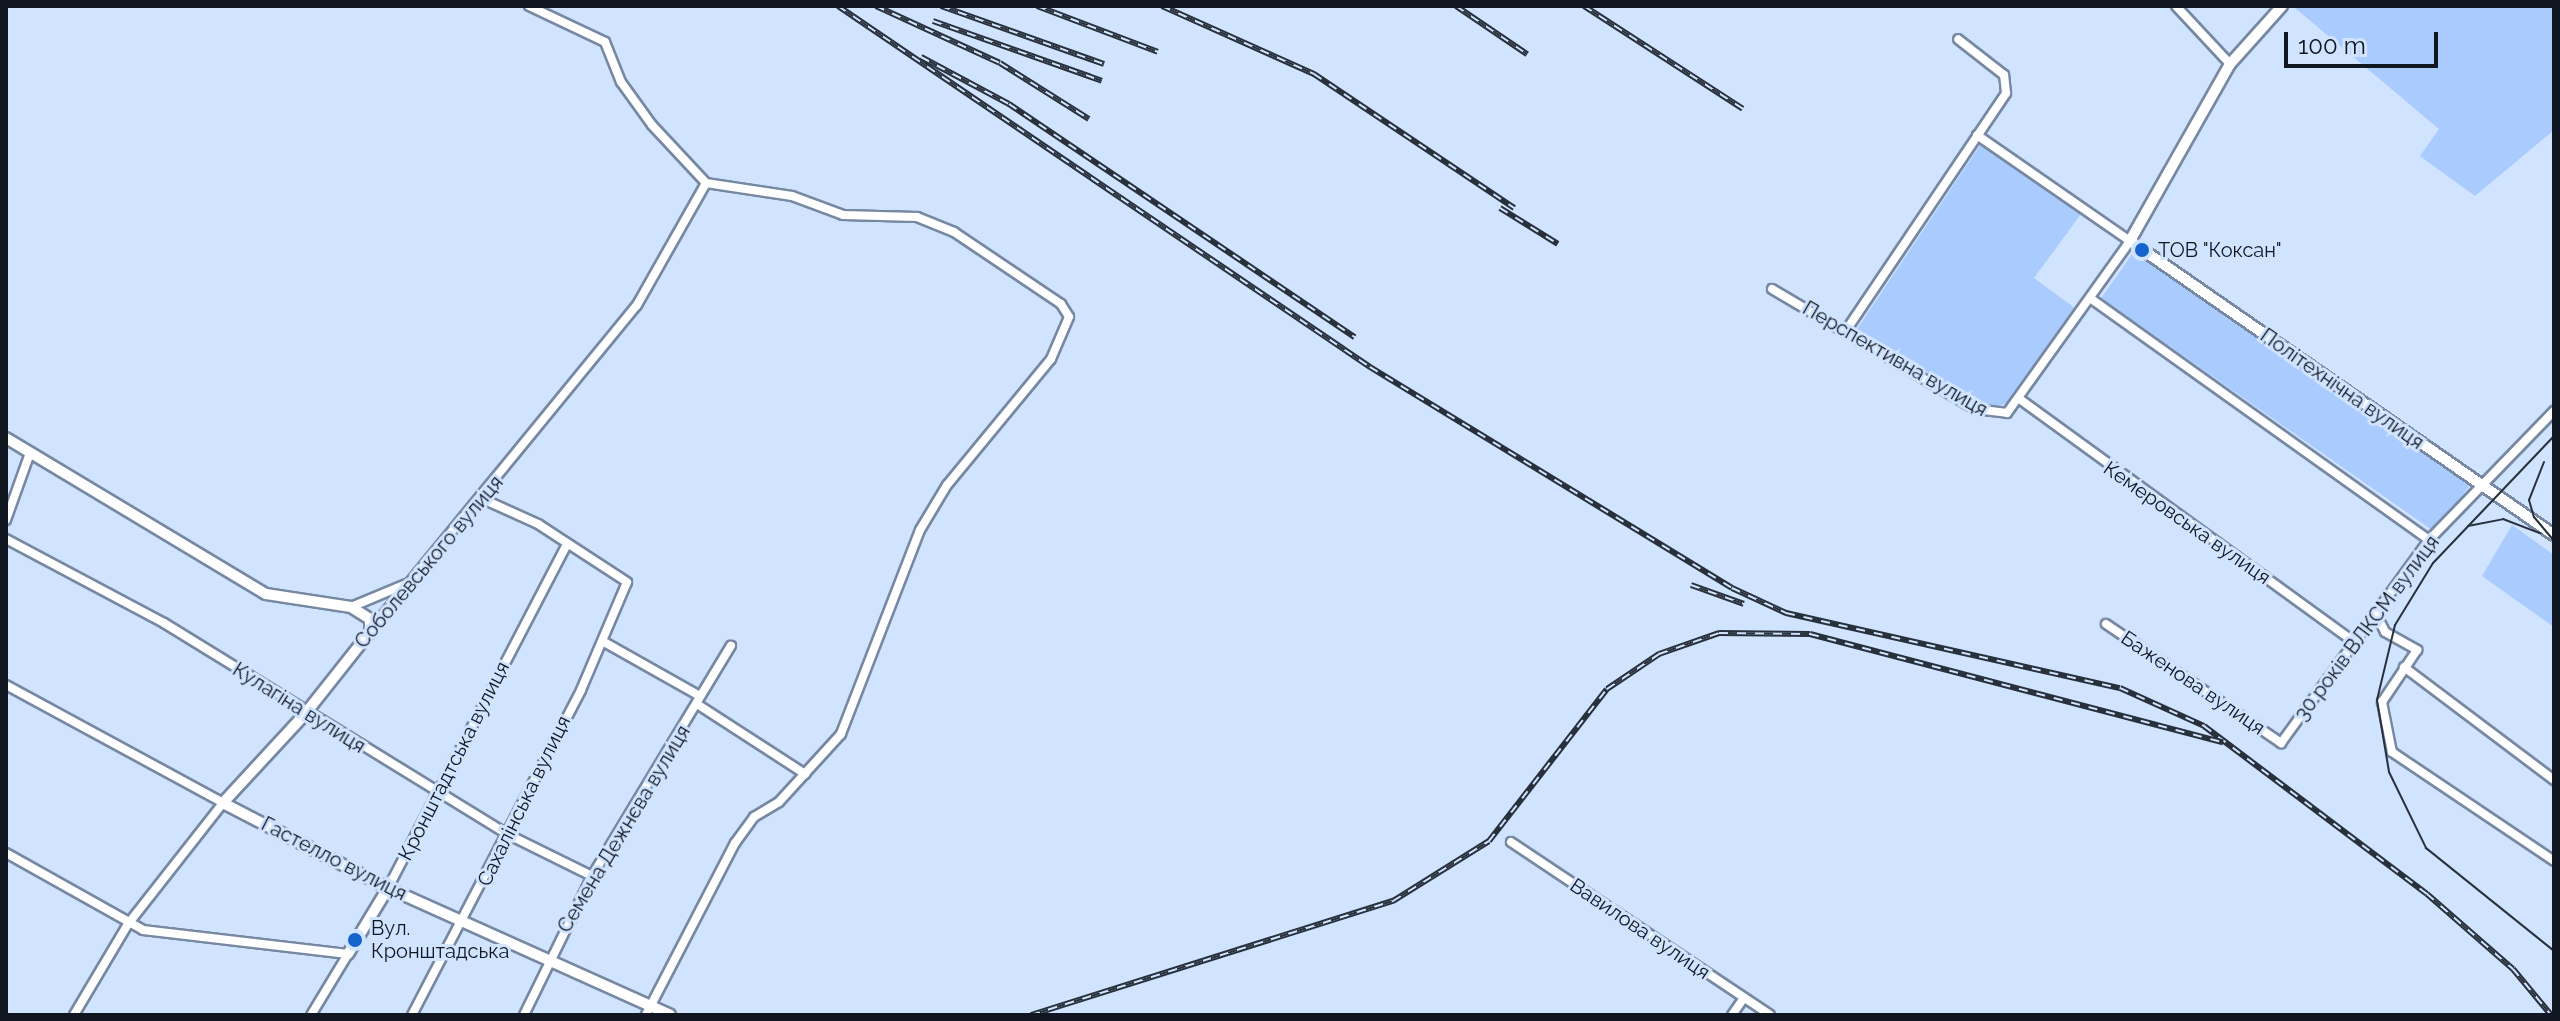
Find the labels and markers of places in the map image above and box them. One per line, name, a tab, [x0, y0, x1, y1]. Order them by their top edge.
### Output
place label: ТОВ "Коксан"	[2158, 238, 2282, 262]
marker: ТОВ "Коксан"	[2133, 241, 2151, 259]
place label: Вул. Кронштадська	[371, 916, 510, 963]
marker: Вул. Кронштадська	[346, 931, 364, 949]

